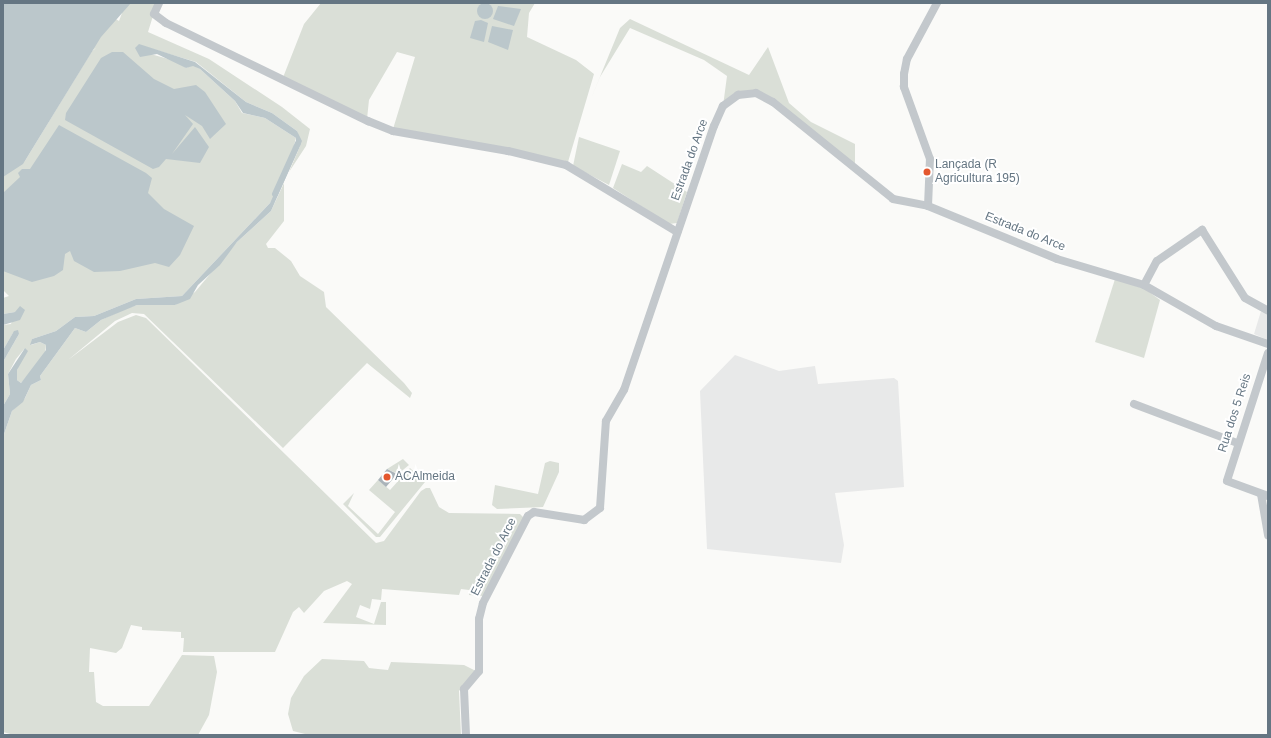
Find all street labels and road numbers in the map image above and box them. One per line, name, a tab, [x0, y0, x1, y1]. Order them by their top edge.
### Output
street label: Estrada do Arce	[669, 117, 711, 203]
street label: Estrada do Arce	[982, 209, 1068, 255]
street label: Rua dos 5 Reis	[1215, 372, 1255, 454]
street label: Estrada do Arce	[468, 515, 520, 599]

